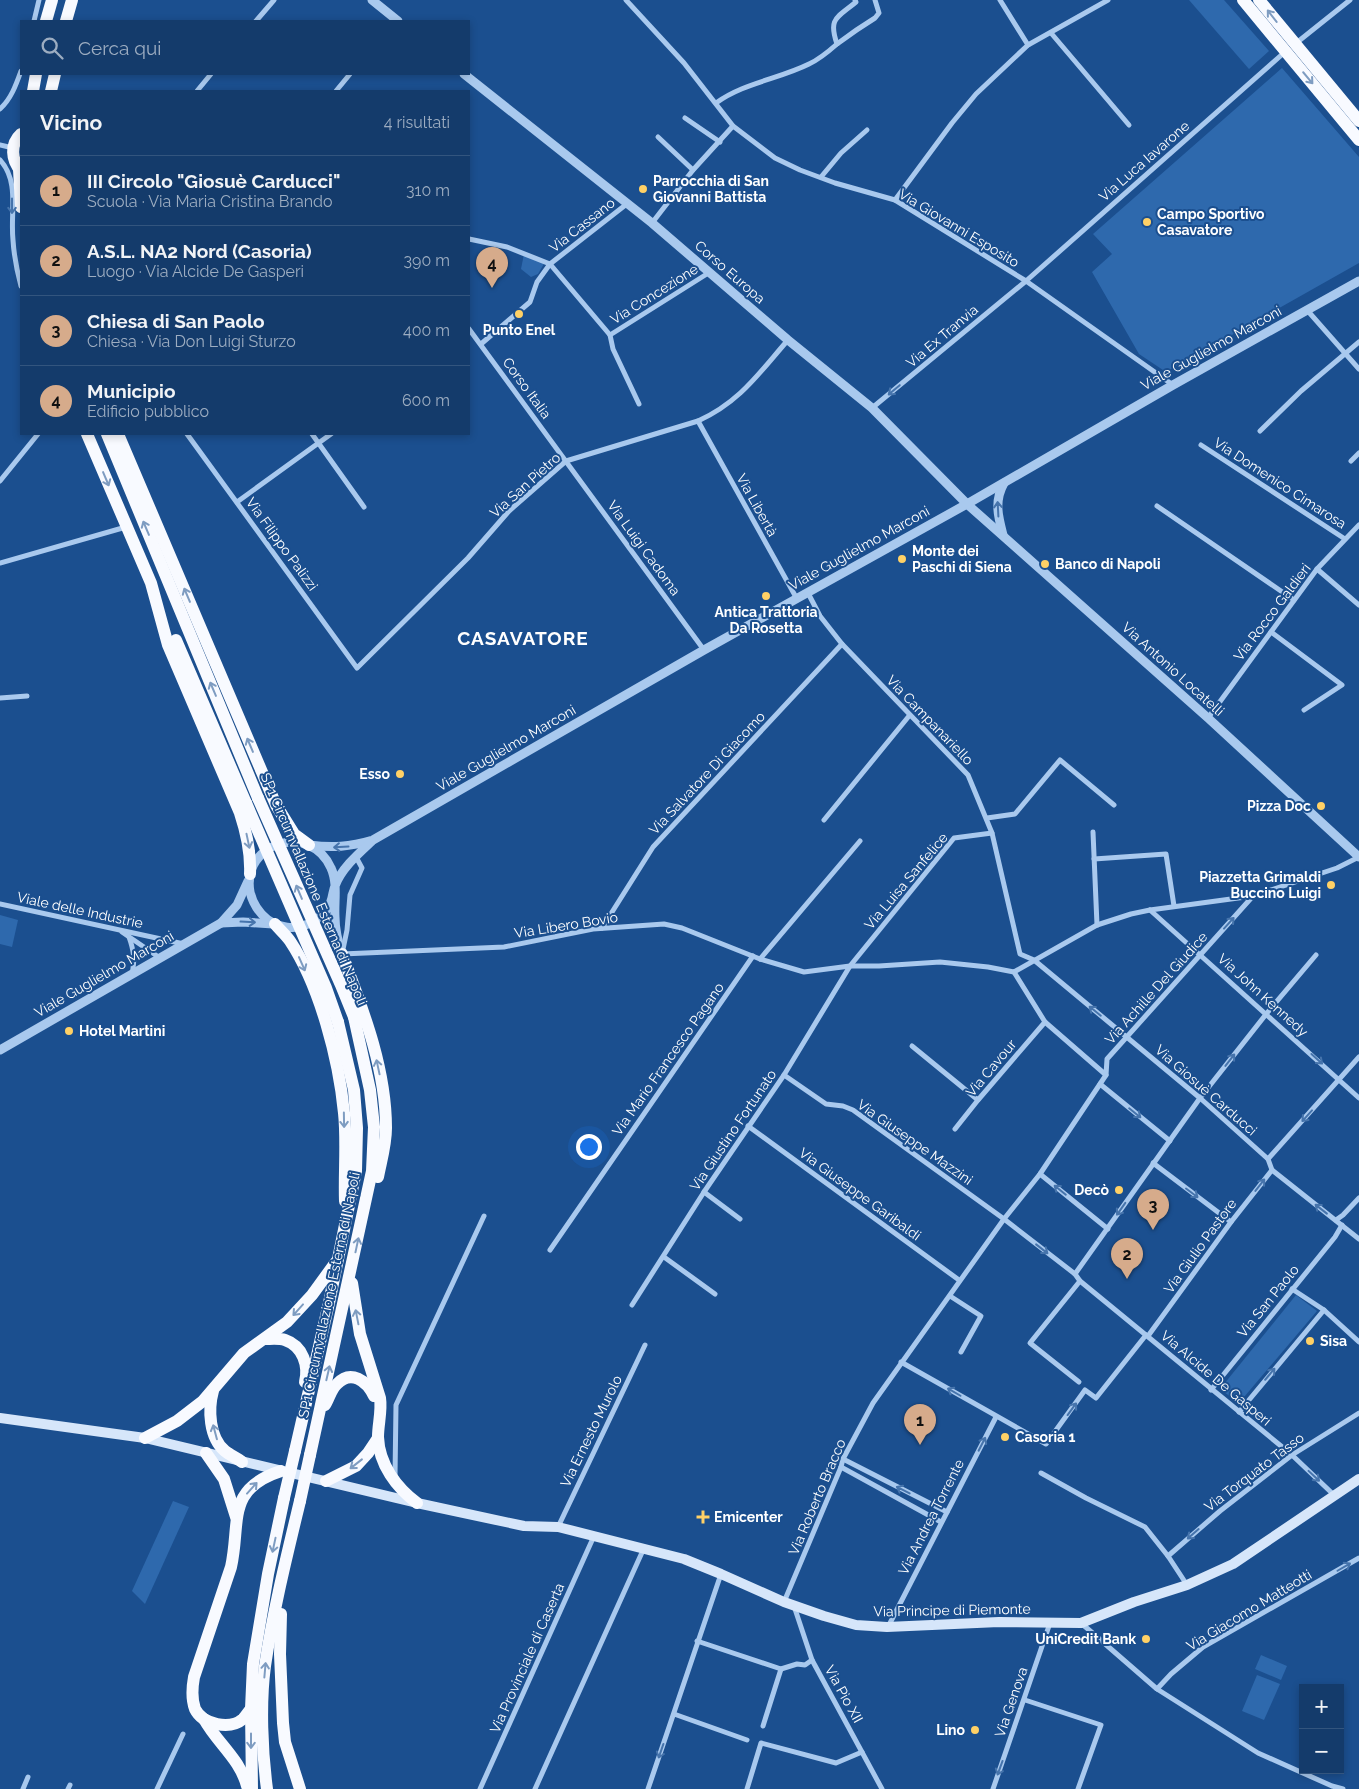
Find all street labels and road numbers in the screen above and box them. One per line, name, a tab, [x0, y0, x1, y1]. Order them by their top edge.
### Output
street label: Via Luca Iavarone	[1096, 117, 1192, 205]
street label: Via Giovanni Esposito	[896, 186, 1022, 270]
street label: Via Cassano	[546, 194, 618, 256]
street label: Corso Europa	[692, 237, 768, 307]
street label: Via Concezione	[607, 261, 701, 327]
street label: Via Ex Tranvia	[903, 301, 981, 371]
street label: Viale Guglielmo Marconi	[1138, 303, 1284, 393]
street label: Corso Italia	[499, 354, 555, 422]
street label: Via Domenico Cimarosa	[1211, 434, 1349, 532]
street label: Via San Pietro	[486, 449, 564, 521]
street label: Via Libertà	[733, 471, 781, 539]
street label: Via Filippo Palizzi	[243, 494, 321, 594]
street label: Via Luigi Cadoma	[604, 497, 684, 599]
street label: Viale Guglielmo Marconi	[786, 503, 932, 593]
street label: Via Rocco Galdieri	[1230, 560, 1314, 664]
street label: Via Antonio Locatelli	[1119, 619, 1227, 719]
street label: Via Campanariello	[883, 672, 977, 768]
street label: Viale Guglielmo Marconi	[434, 702, 578, 794]
street label: Via Salvatore Di Giacomo	[646, 708, 768, 838]
street label: SP1 Circumvallazione Esterna di Napoli	[258, 770, 370, 1008]
street label: Via Luisa Sanfelice	[861, 830, 951, 932]
street label: Viale delle Industrie	[16, 889, 144, 931]
street label: Via Libero Bovio	[513, 909, 619, 941]
street label: Viale Guglielmo Marconi	[32, 928, 176, 1020]
street label: Via Achille Del Giudice	[1102, 929, 1210, 1047]
street label: Via John Kennedy	[1215, 950, 1312, 1040]
street label: Via Mario Francesco Pagano	[609, 979, 727, 1139]
street label: Via Cavour	[963, 1036, 1020, 1100]
street label: Via Giosuè Carducci	[1152, 1042, 1260, 1138]
street label: Via Giustino Fortunato	[687, 1067, 779, 1193]
street label: Via Giuseppe Mazzini	[854, 1096, 976, 1188]
street label: Via Giuseppe Garibaldi	[796, 1144, 924, 1244]
street label: SP1 Circumvallazione Esterna di Napoli	[295, 1171, 363, 1419]
street label: Via Giulio Pastore	[1160, 1196, 1240, 1296]
street label: Via San Paolo	[1234, 1262, 1302, 1340]
street label: Via Alcide De Gasperi	[1158, 1327, 1274, 1429]
street label: Via Ernesto Murolo	[557, 1372, 625, 1490]
street label: Via Torquato Tasso	[1201, 1429, 1307, 1515]
street label: Via Roberto Bracco	[785, 1437, 849, 1557]
street label: Via Andrea Torrente	[895, 1457, 967, 1577]
street label: Via Giacomo Matteotti	[1184, 1566, 1314, 1654]
street label: Via Provinciale di Caserta	[487, 1580, 567, 1736]
street label: Via Principe di Piemonte	[873, 1601, 1031, 1619]
street label: Via Pio XII	[822, 1663, 866, 1725]
street label: Via Genova	[992, 1665, 1030, 1739]

